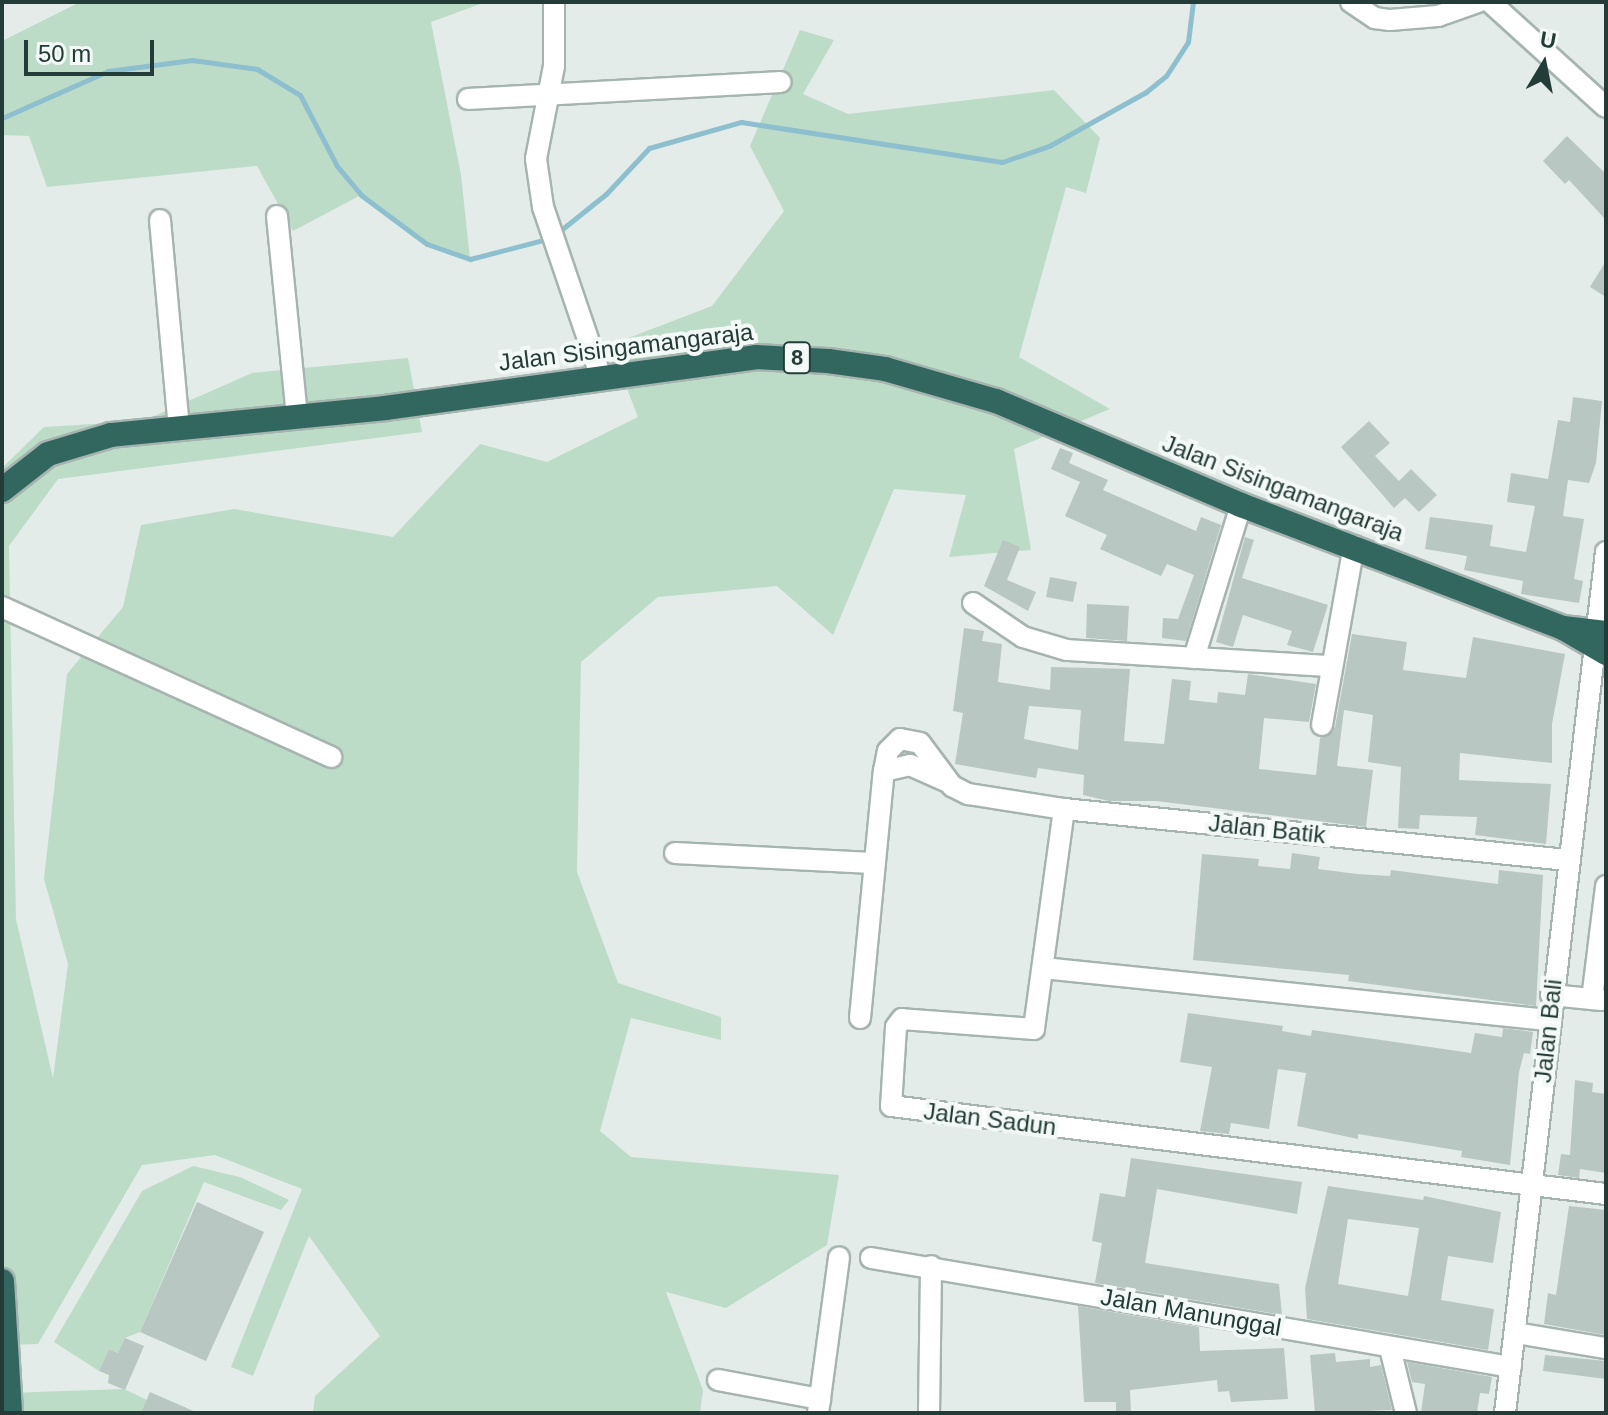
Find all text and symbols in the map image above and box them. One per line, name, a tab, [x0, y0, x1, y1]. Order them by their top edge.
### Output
scale bar	[28, 24, 158, 74]
north arrow	[1504, 24, 1584, 104]
text: U	[1538, 26, 1558, 54]
text: 50 m	[38, 40, 91, 67]
street label: Jalan Sisingamangaraja	[497, 317, 755, 377]
road number: 8	[781, 340, 813, 376]
street label: Jalan Sisingamangaraja	[1158, 429, 1408, 547]
street label: Jalan Batik	[1207, 809, 1327, 849]
street label: Jalan Bali	[1528, 978, 1568, 1084]
street label: Jalan Sadun	[922, 1097, 1058, 1141]
street label: Jalan Manunggal	[1098, 1282, 1284, 1342]

